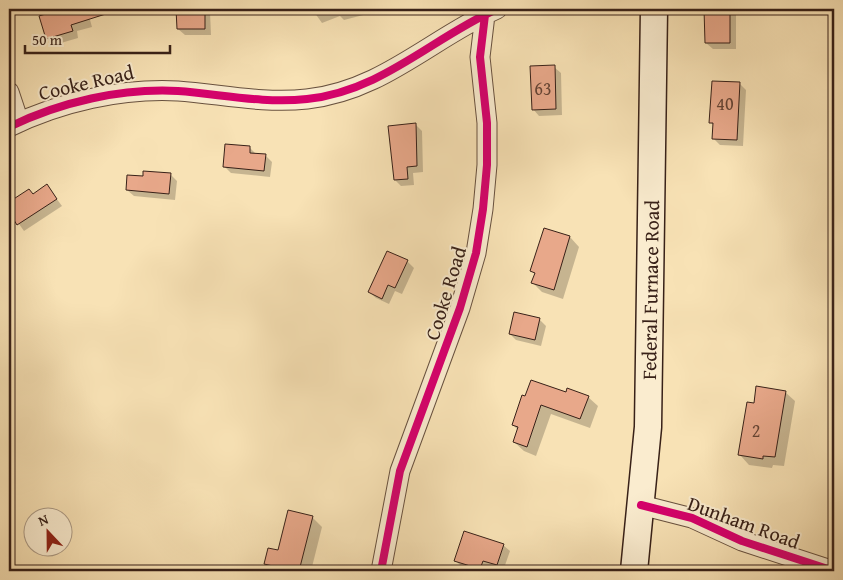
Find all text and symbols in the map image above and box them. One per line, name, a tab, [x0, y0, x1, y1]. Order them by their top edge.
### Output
scale bar	[25, 22, 170, 54]
text: 50 m	[32, 29, 63, 50]
street label: Cooke Road	[36, 57, 137, 107]
house number: 63	[534, 75, 552, 102]
house number: 40	[716, 90, 734, 117]
street label: Federal Furnace Road	[634, 199, 666, 380]
street label: Cooke Road	[417, 242, 473, 343]
house number: 2	[752, 417, 760, 444]
street label: Dunham Road	[684, 488, 804, 556]
north arrow	[22, 508, 72, 558]
text: N	[35, 509, 52, 531]

